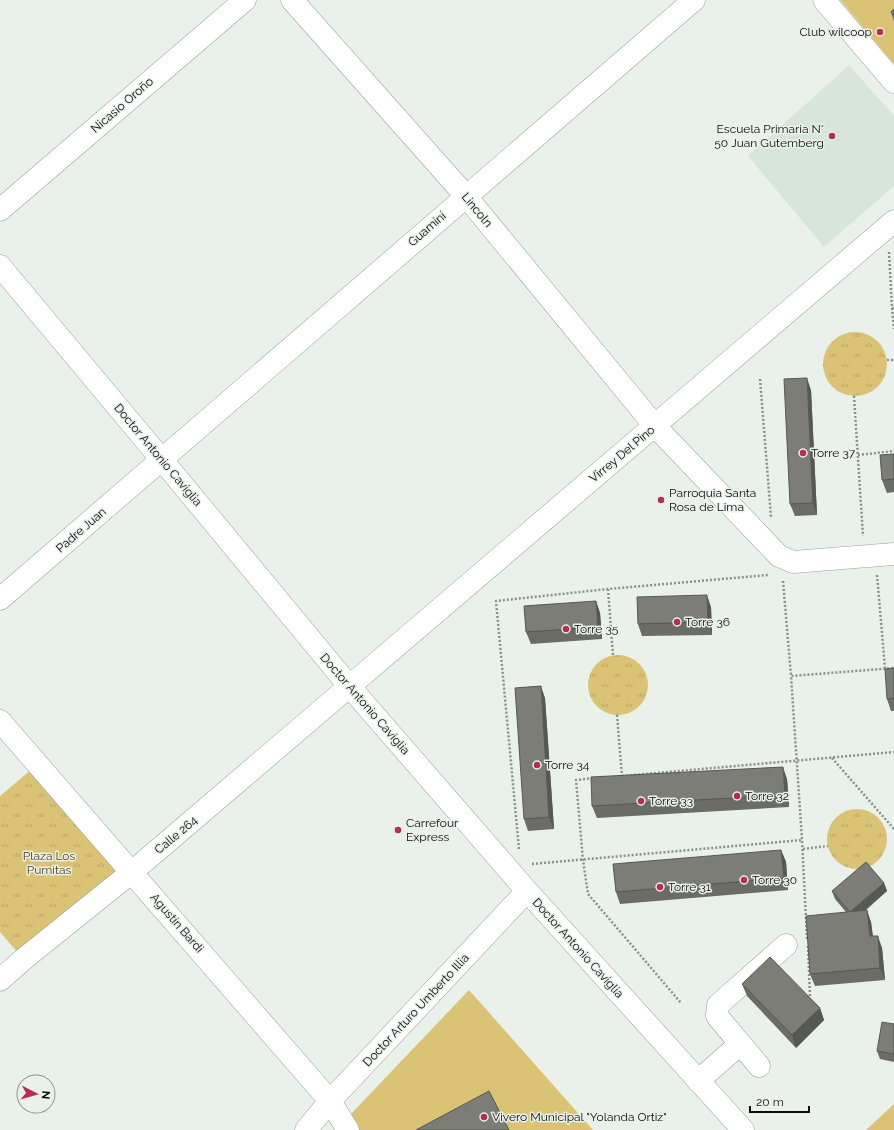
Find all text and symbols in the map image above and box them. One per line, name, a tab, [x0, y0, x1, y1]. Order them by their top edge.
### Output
place label: Club wilcoop	[799, 25, 872, 39]
marker: Club wilcoop	[875, 27, 885, 37]
street label: Nicasio Oroño	[88, 74, 156, 136]
place label: Escuela Primaria N° 50 Juan Gutemberg	[714, 122, 824, 150]
marker: Escuela Primaria N° 50 Juan Gutemberg	[827, 131, 837, 141]
street label: Lincoln	[459, 190, 495, 230]
street label: Guaminí	[405, 209, 449, 249]
street label: Doctor Antonio Caviglia	[111, 401, 205, 509]
street label: Virrey Del Pino	[587, 423, 657, 485]
place label: Torre 37	[811, 446, 856, 460]
marker: Torre 37	[798, 448, 808, 458]
place label: Parroquia Santa Rosa de Lima	[669, 486, 756, 514]
marker: Parroquia Santa Rosa de Lima	[656, 495, 666, 505]
street label: Padre Juan	[53, 505, 109, 555]
place label: Torre 36	[685, 615, 730, 629]
marker: Torre 36	[672, 617, 682, 627]
place label: Torre 35	[574, 622, 619, 636]
marker: Torre 35	[561, 624, 571, 634]
street label: Doctor Antonio Caviglia	[317, 651, 413, 757]
place label: Torre 34	[545, 758, 590, 772]
marker: Torre 34	[532, 760, 542, 770]
place label: Torre 32	[745, 789, 789, 803]
marker: Torre 32	[732, 791, 742, 801]
place label: Torre 33	[649, 794, 693, 808]
marker: Torre 33	[636, 796, 646, 806]
street label: Calle 264	[152, 813, 201, 857]
place label: Carrefour Express	[406, 816, 459, 844]
marker: Carrefour Express	[393, 825, 403, 835]
park label: Plaza Los Pumitas	[23, 849, 75, 877]
place label: Torre 30	[752, 873, 797, 887]
marker: Torre 30	[739, 875, 749, 885]
place label: Torre 31	[668, 880, 711, 894]
marker: Torre 31	[655, 882, 665, 892]
street label: Agustín Bardi	[148, 891, 206, 955]
street label: Doctor Antonio Caviglia	[530, 895, 626, 1001]
street label: Doctor Arturo Umberto Illia	[360, 951, 472, 1069]
north arrow	[16, 1074, 56, 1114]
scale bar	[750, 1088, 809, 1114]
text: N	[39, 1090, 52, 1100]
text: 20 m	[756, 1095, 784, 1109]
place label: Vivero Municipal "Yolanda Ortiz"	[492, 1110, 667, 1124]
marker: Vivero Municipal "Yolanda Ortiz"	[479, 1112, 489, 1122]

